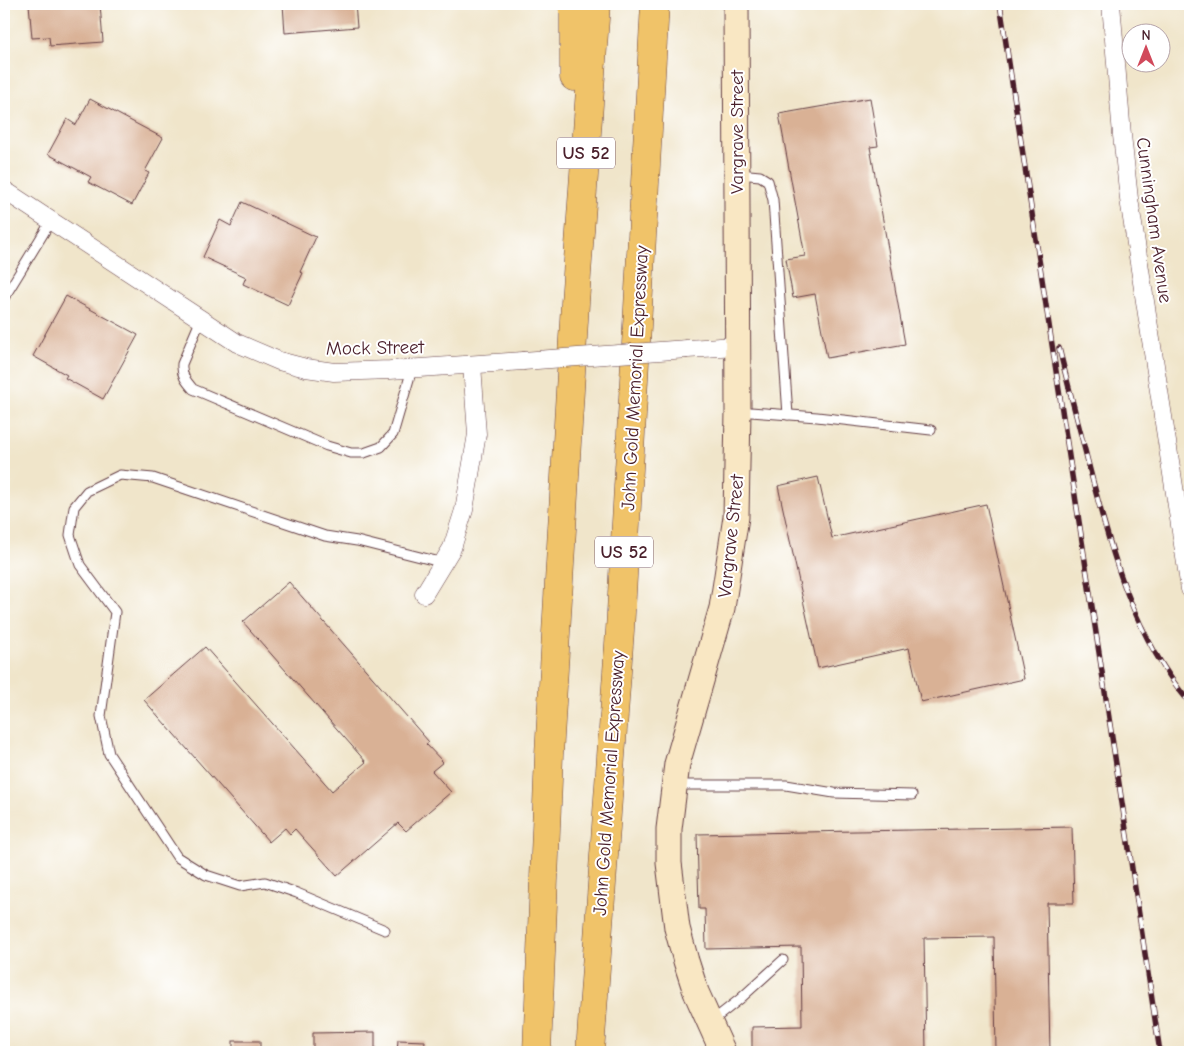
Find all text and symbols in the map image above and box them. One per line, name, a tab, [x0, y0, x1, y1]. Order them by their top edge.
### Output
north arrow	[1122, 22, 1172, 72]
text: N	[1141, 27, 1151, 44]
street label: Vargrave Street	[726, 69, 748, 194]
street label: Cunningham Avenue	[1131, 136, 1177, 304]
road number: US 52	[557, 138, 615, 168]
street label: John Gold Memorial Expressway	[617, 244, 653, 511]
street label: Mock Street	[326, 336, 425, 360]
street label: Vargrave Street	[714, 473, 748, 599]
road number: US 52	[595, 536, 653, 568]
street label: John Gold Memorial Expressway	[589, 649, 629, 916]

